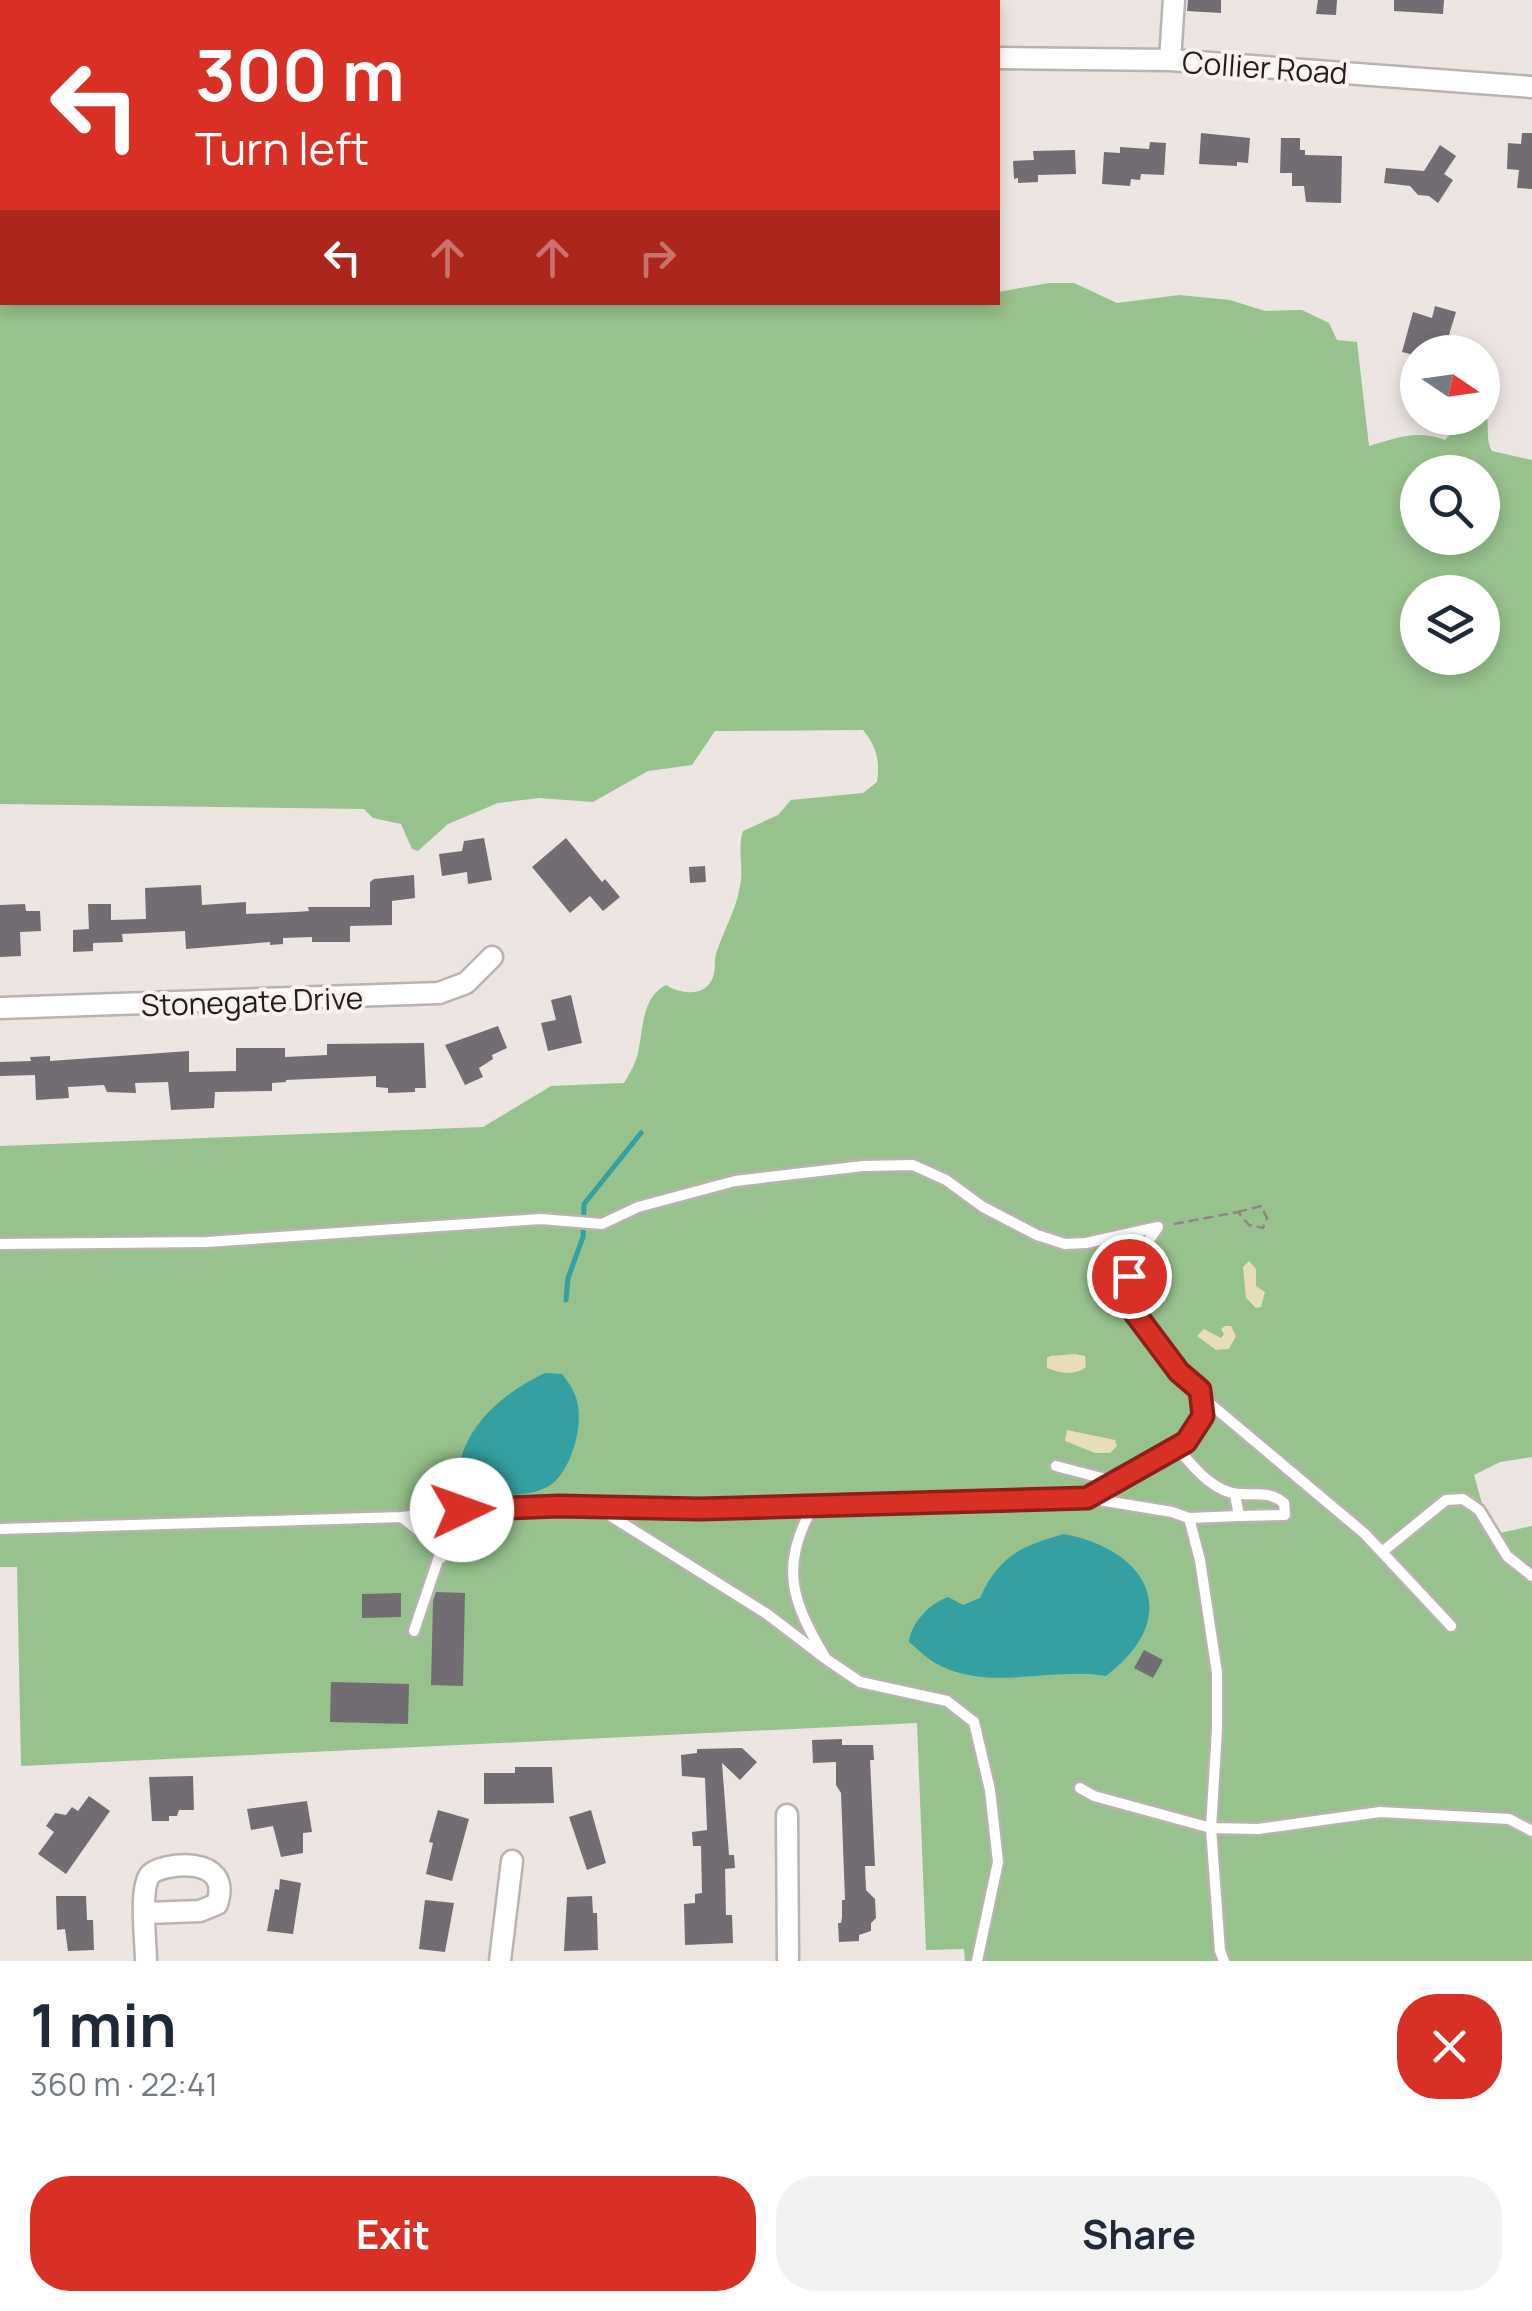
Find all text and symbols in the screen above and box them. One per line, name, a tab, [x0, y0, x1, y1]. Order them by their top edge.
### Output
text: 300 m	[195, 26, 405, 122]
icon: left	[30, 40, 160, 170]
street label: Collier Road	[1181, 41, 1349, 93]
text: Turn left	[195, 117, 369, 179]
icon: left	[315, 230, 370, 285]
icon: ahead	[420, 230, 475, 285]
icon: ahead	[525, 230, 580, 285]
icon: right	[630, 230, 685, 285]
north arrow	[1400, 335, 1500, 435]
map controls	[1400, 335, 1500, 675]
button: search	[1400, 455, 1500, 555]
button: layers	[1400, 575, 1500, 675]
street label: Stonegate Drive	[140, 977, 364, 1025]
pin	[1087, 1234, 1172, 1319]
icon: arrive	[1102, 1249, 1157, 1304]
position arrow	[410, 1458, 514, 1562]
text: 1 min	[30, 1983, 177, 2065]
button: close	[1397, 1994, 1502, 2099]
text: 360 m · 22:41	[30, 2062, 218, 2106]
button: Exit	[30, 2176, 756, 2291]
button: Share	[776, 2176, 1502, 2291]

